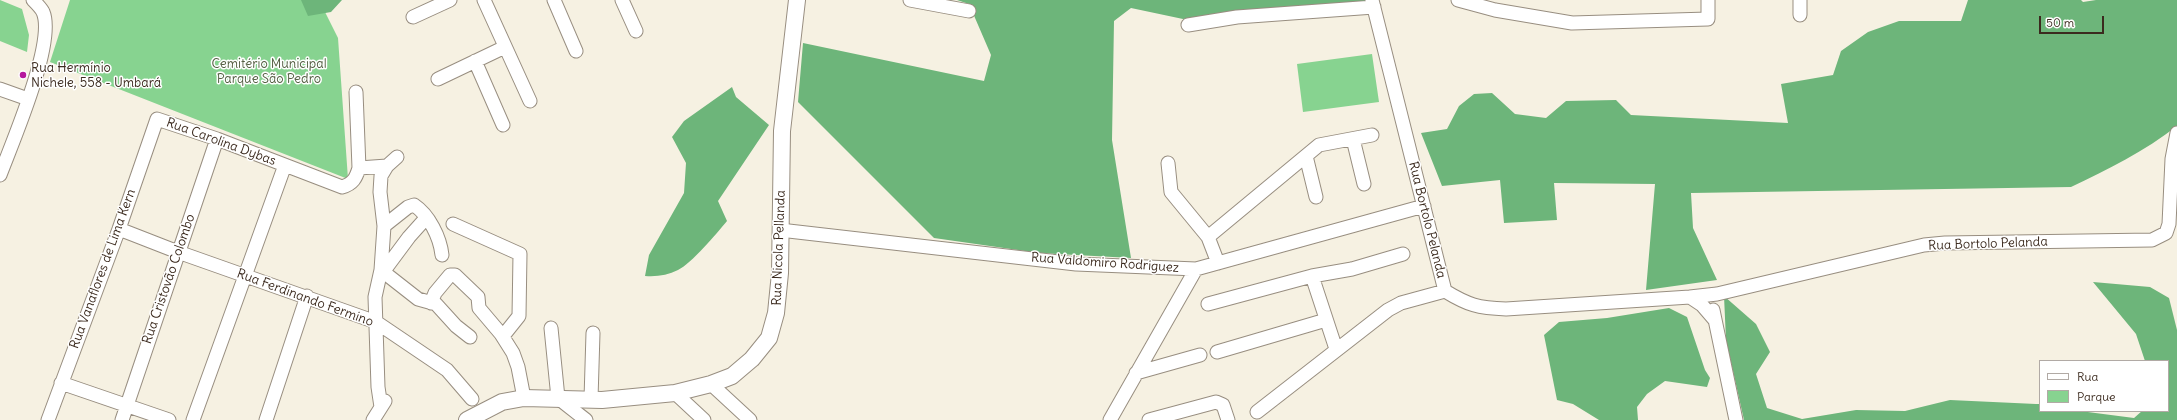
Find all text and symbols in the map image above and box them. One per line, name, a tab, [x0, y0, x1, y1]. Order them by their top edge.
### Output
scale bar	[2041, 8, 2106, 34]
text: 50 m	[2046, 15, 2074, 30]
park label: Cemitério Municipal Parque São Pedro	[211, 56, 327, 87]
place label: Rua Hermínio Nichele, 558 - Umbará	[31, 60, 161, 91]
marker: Rua Hermínio Nichele, 558 - Umbará	[18, 70, 28, 80]
street label: Rua Carolina Dybas	[164, 115, 278, 169]
street label: Rua Bortolo Pelanda	[1405, 160, 1449, 280]
street label: Rua Vanaflores de Lima Kern	[67, 187, 139, 351]
street label: Rua Nicola Pellanda	[769, 190, 789, 306]
street label: Rua Cristovão Colombo	[139, 212, 199, 346]
street label: Rua Bortolo Pelanda	[1928, 234, 2048, 254]
street label: Rua Valdomiro Rodriguez	[1030, 250, 1180, 276]
street label: Rua Ferdinando Fermino	[235, 266, 375, 330]
legend	[2039, 360, 2169, 412]
text: Rua	[2077, 369, 2098, 384]
text: Parque	[2077, 389, 2116, 404]

